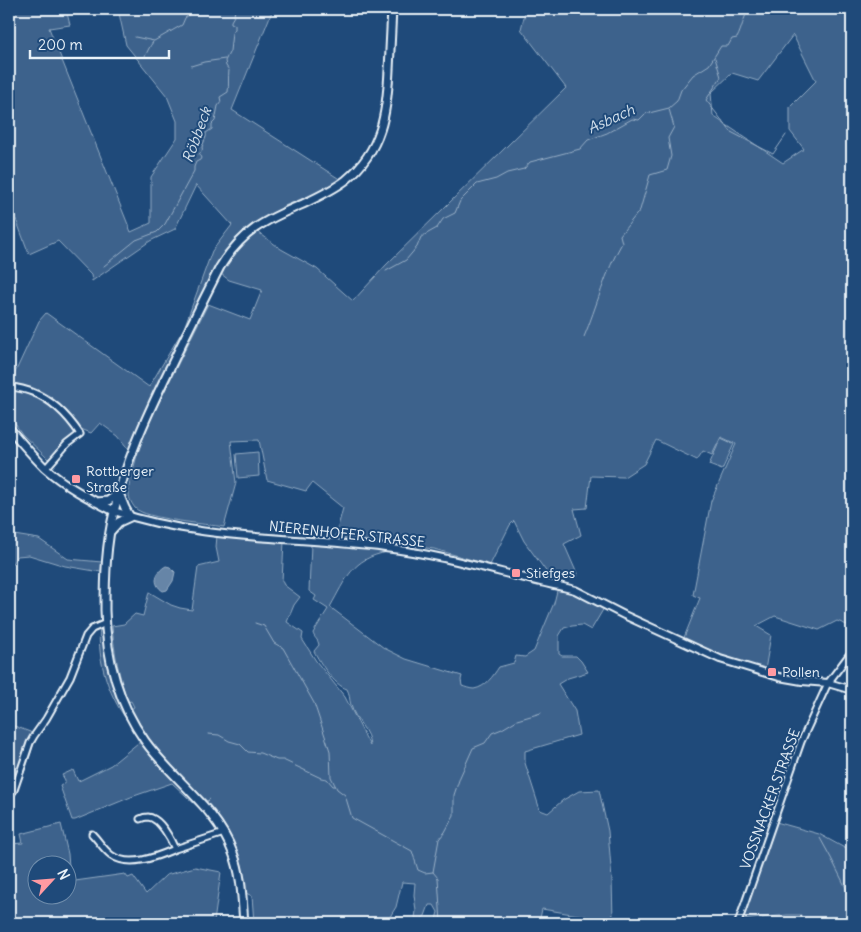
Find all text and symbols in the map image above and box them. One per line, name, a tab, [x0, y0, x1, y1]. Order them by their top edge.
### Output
scale bar	[30, 28, 169, 60]
text: 200 m	[38, 35, 83, 54]
water label: Asbach	[584, 100, 638, 137]
water label: Röbbeck	[178, 103, 216, 165]
place label: Rottberger Straße	[86, 462, 154, 496]
marker: Rottberger Straße	[70, 473, 82, 485]
street label: NIERENHOFER STRASSE	[268, 517, 426, 551]
place label: Stiefges	[526, 564, 575, 582]
marker: Stiefges	[510, 567, 522, 579]
place label: Pollen	[782, 663, 820, 681]
marker: Pollen	[766, 666, 778, 678]
street label: VOSSNACKER STRASSE	[736, 726, 804, 872]
north arrow	[28, 854, 78, 904]
text: N	[53, 866, 74, 883]

